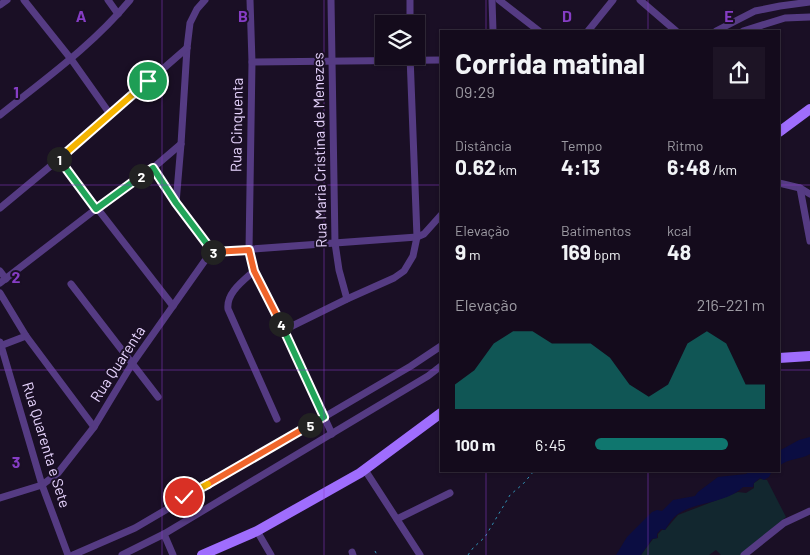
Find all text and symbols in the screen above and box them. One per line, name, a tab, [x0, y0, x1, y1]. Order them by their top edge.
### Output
text: A	[76, 6, 87, 25]
text: B	[238, 6, 248, 25]
text: D	[562, 6, 572, 25]
text: E	[724, 6, 734, 25]
map controls	[375, 15, 425, 65]
button: layers	[375, 15, 425, 65]
text: Corrida matinal	[455, 46, 645, 80]
button: share	[713, 47, 765, 99]
street label: Rua Maria Cristina de Menezes	[308, 52, 330, 248]
pin	[127, 60, 169, 102]
icon: arrive	[134, 67, 162, 95]
street label: Rua Cinquenta	[226, 78, 246, 172]
text: 1	[13, 82, 19, 101]
text: 09:29	[455, 82, 495, 101]
text: Distância	[455, 137, 512, 154]
text: Tempo	[561, 137, 602, 154]
text: Ritmo	[667, 137, 703, 154]
pin: 1	[46, 146, 72, 172]
text: 1	[57, 151, 62, 168]
text: 0.62	[455, 154, 496, 179]
text: 4:13	[561, 154, 600, 179]
text: 6:48	[667, 154, 710, 179]
text: km	[496, 161, 517, 178]
text: /km	[710, 161, 737, 178]
pin: 2	[128, 164, 154, 188]
text: 2	[138, 168, 145, 185]
text: Elevação	[455, 222, 510, 239]
text: Batimentos	[561, 222, 631, 239]
text: kcal	[667, 222, 691, 239]
text: 9	[455, 239, 466, 264]
text: 169	[561, 239, 591, 264]
text: 48	[667, 239, 691, 264]
pin: 3	[200, 240, 226, 264]
text: 3	[210, 244, 217, 261]
text: m	[466, 246, 481, 263]
text: bpm	[591, 246, 621, 263]
text: 2	[12, 267, 21, 286]
text: Elevação	[455, 295, 517, 314]
text: 216–221 m	[697, 295, 765, 314]
pin: 4	[268, 312, 294, 336]
text: 4	[277, 316, 286, 333]
street label: Rua Quarenta	[86, 322, 148, 405]
street label: Rua Quarenta e Sete	[19, 380, 75, 510]
pin: 5	[298, 412, 322, 438]
text: 5	[307, 417, 314, 434]
text: 100 m	[455, 435, 495, 454]
text: 6:45	[535, 435, 566, 454]
text: 3	[12, 452, 20, 471]
pin	[163, 476, 205, 518]
icon: check	[170, 483, 198, 511]

